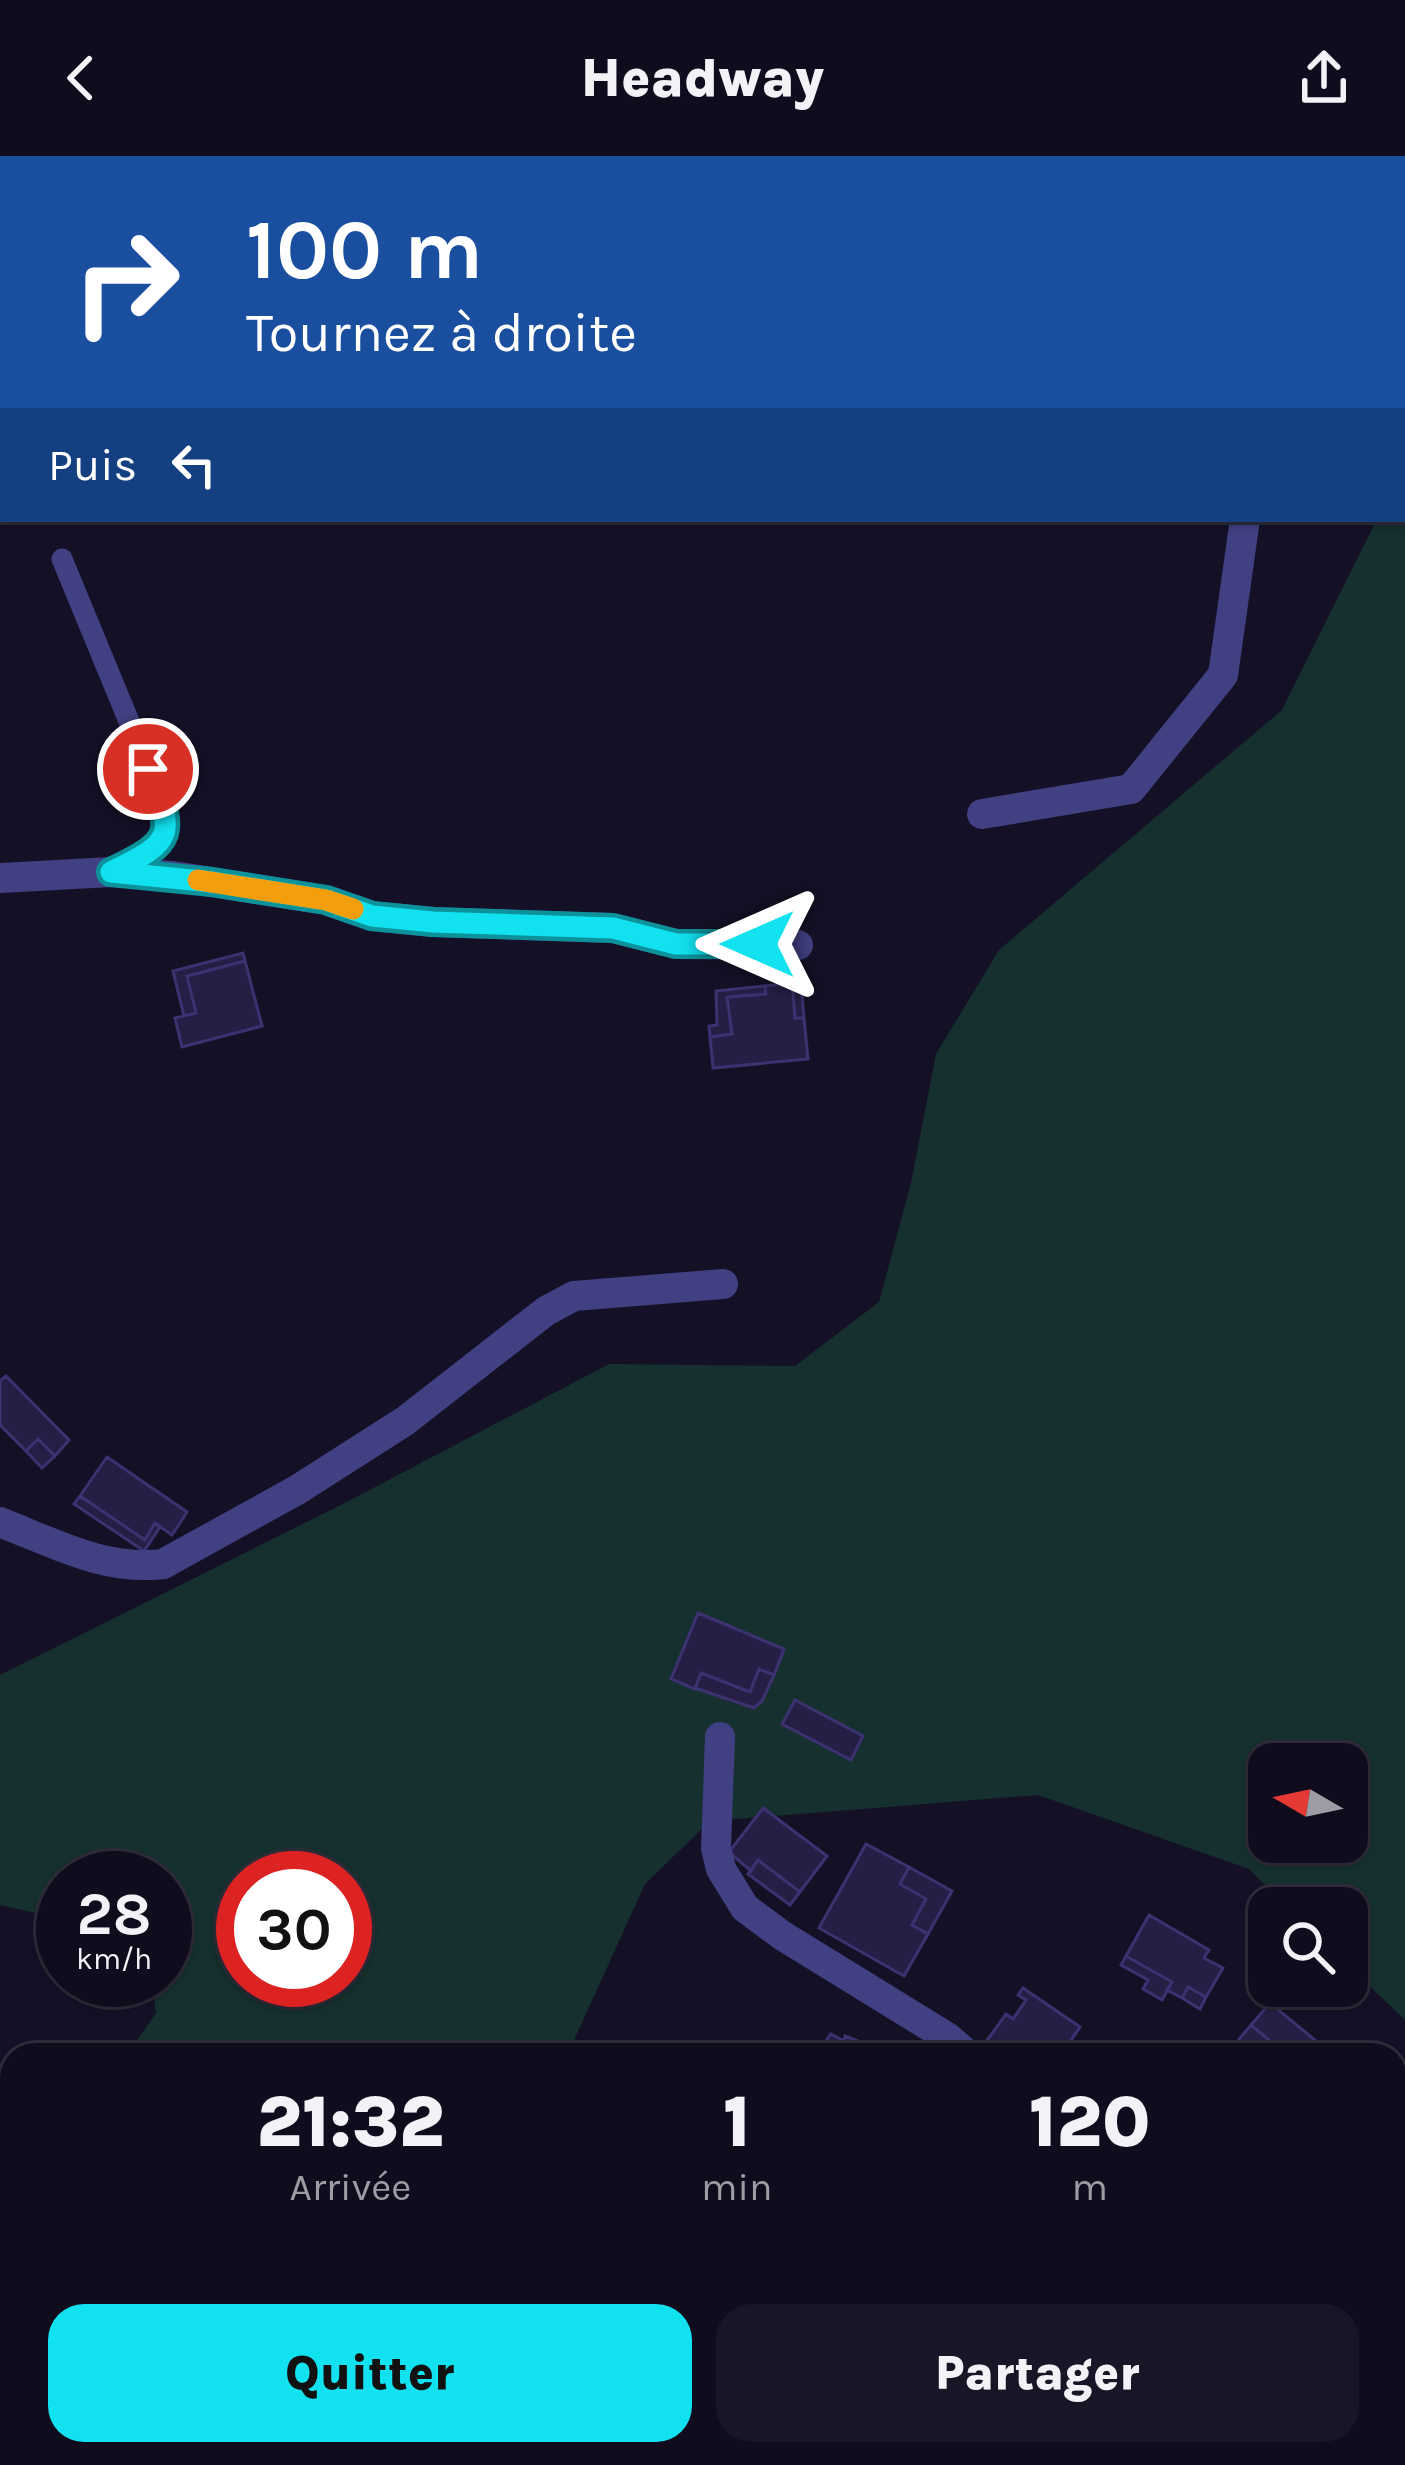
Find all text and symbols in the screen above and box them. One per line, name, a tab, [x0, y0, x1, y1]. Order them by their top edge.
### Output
icon: back	[48, 45, 114, 111]
icon: share	[1291, 45, 1357, 111]
text: Headway	[581, 46, 824, 110]
text: 100 m	[246, 201, 483, 299]
icon: right	[48, 204, 204, 360]
text: Tournez à droite	[246, 301, 637, 365]
icon: left	[161, 432, 227, 498]
text: Puis	[48, 439, 137, 491]
pin	[97, 718, 199, 820]
icon: arrive	[115, 736, 181, 802]
position arrow	[695, 881, 821, 1007]
north arrow	[1248, 1743, 1368, 1863]
map controls	[1248, 1743, 1368, 2007]
speed limit sign: 30	[216, 1851, 372, 2007]
text: 28	[76, 1879, 152, 1949]
button: search	[1248, 1887, 1368, 2007]
text: km/h	[76, 1941, 152, 1977]
text: 21:32	[256, 2080, 445, 2164]
text: 1	[723, 2080, 751, 2164]
text: 120	[1029, 2080, 1151, 2164]
text: Arrivée	[290, 2164, 411, 2210]
text: min	[701, 2164, 773, 2210]
text: m	[1072, 2164, 1108, 2210]
button: Quitter	[48, 2304, 692, 2442]
button: Partager	[716, 2304, 1359, 2442]

